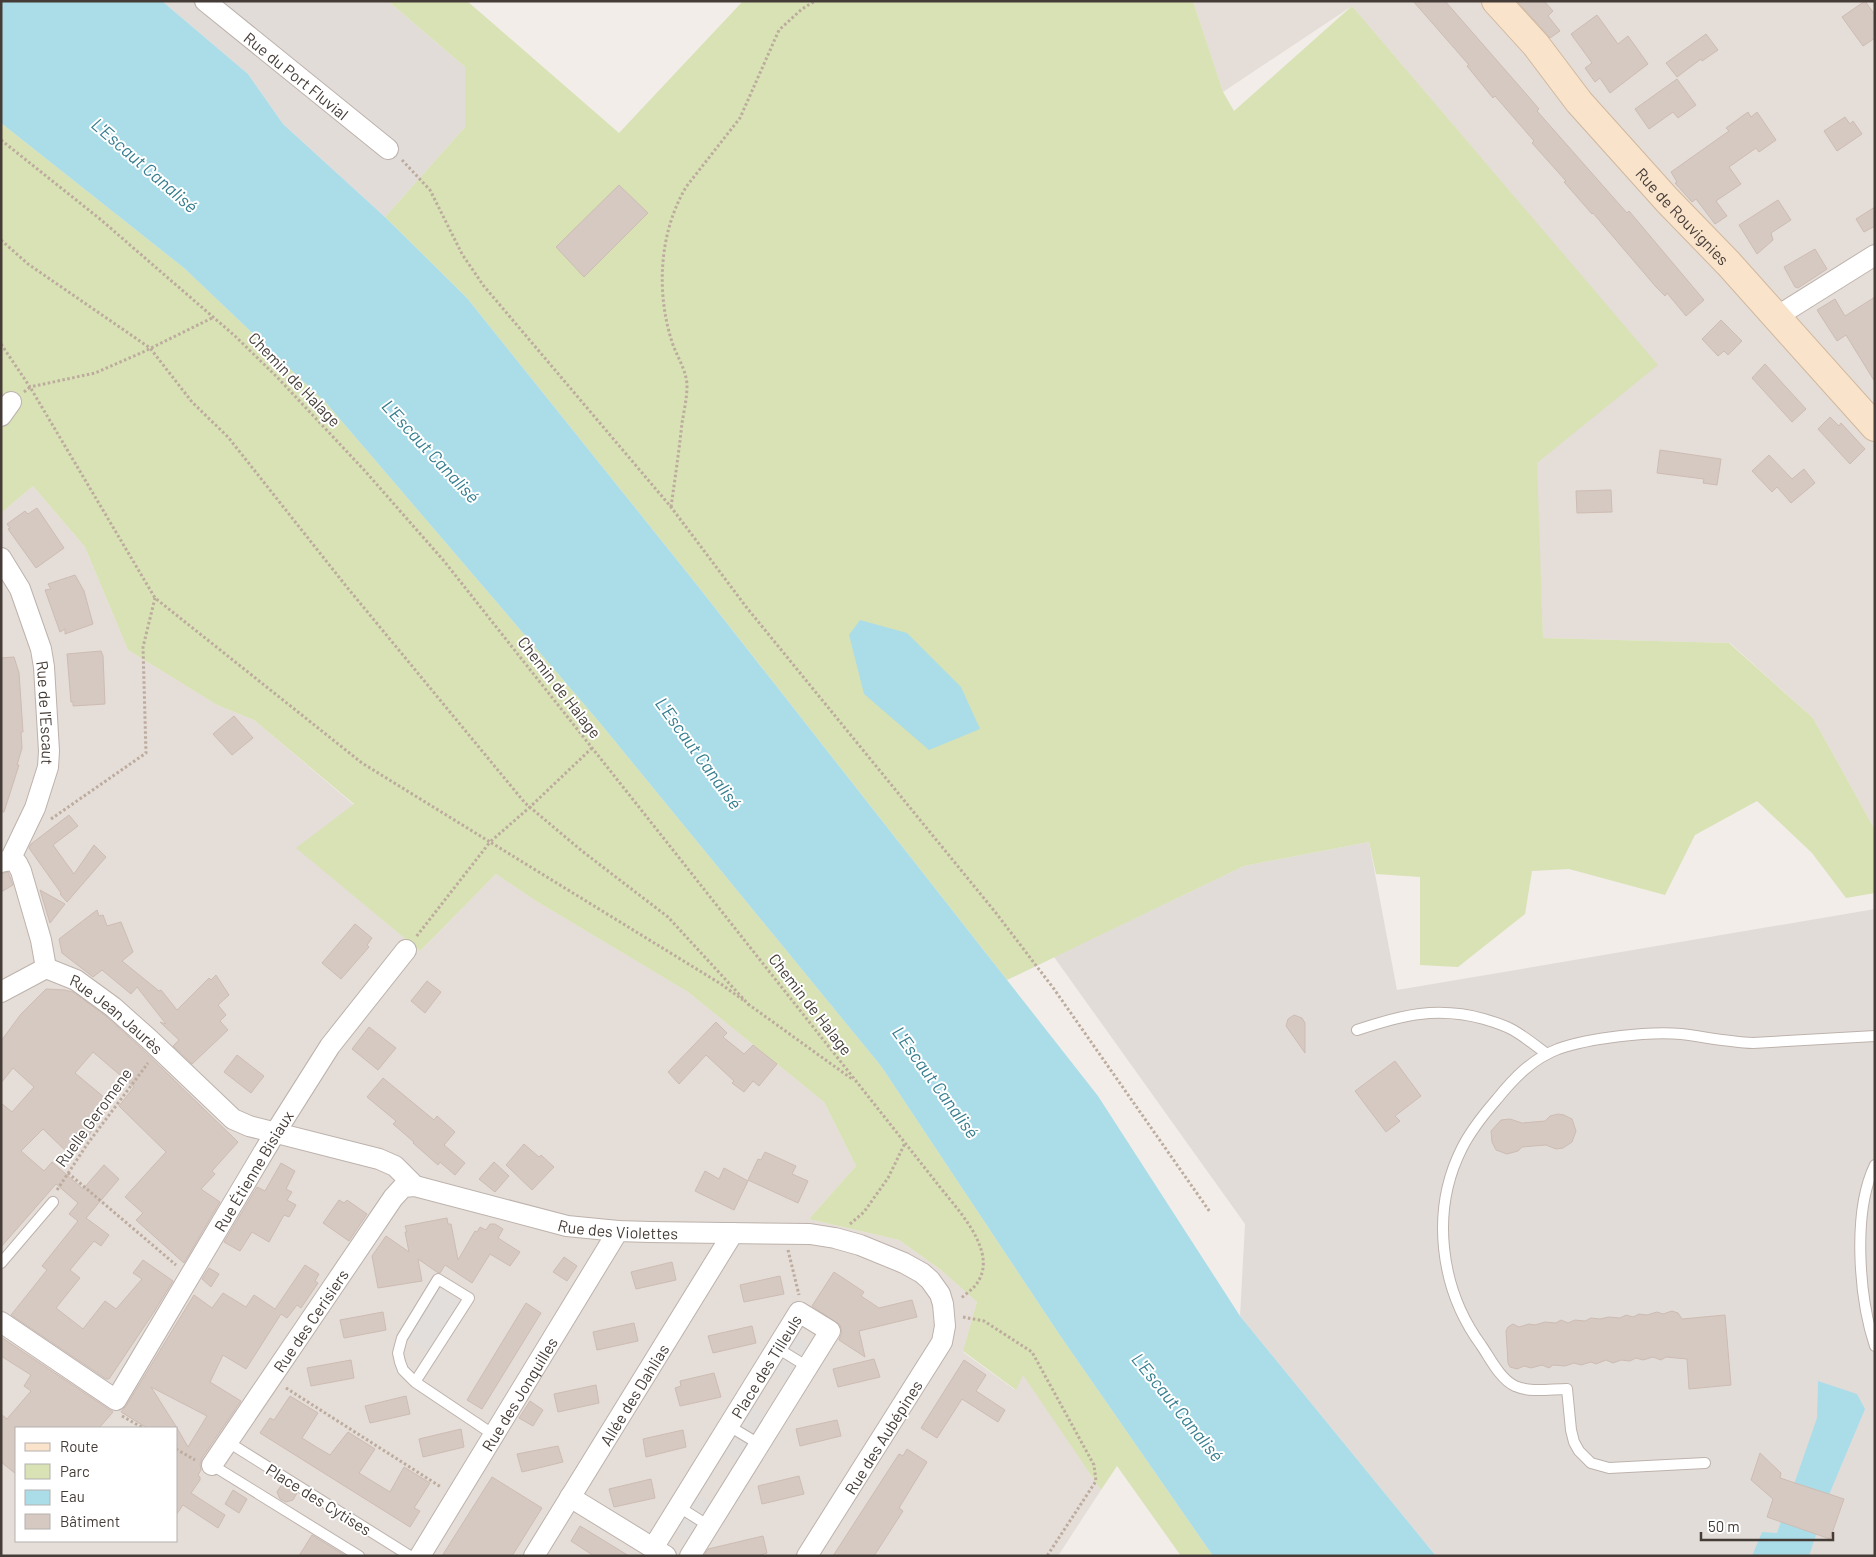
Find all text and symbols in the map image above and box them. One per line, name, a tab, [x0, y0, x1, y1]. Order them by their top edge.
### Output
street label: Rue du Port Fluvial	[241, 27, 353, 123]
water label: L'Escaut Canalisé	[87, 113, 203, 217]
street label: Rue de Rouvignies	[1633, 163, 1734, 268]
street label: Chemin de Halage	[245, 328, 345, 430]
water label: L'Escaut Canalisé	[377, 395, 485, 507]
street label: Chemin de Halage	[514, 632, 606, 742]
street label: Rue de l'Escaut	[34, 659, 59, 766]
water label: L'Escaut Canalisé	[651, 693, 747, 813]
street label: Chemin de Halage	[765, 949, 857, 1059]
street label: Rue Jean Jaurès	[68, 969, 168, 1057]
water label: L'Escaut Canalisé	[888, 1022, 984, 1142]
street label: Ruelle Geromene	[51, 1064, 135, 1170]
street label: Rue Étienne Bisiaux	[209, 1106, 297, 1234]
street label: Rue des Violettes	[556, 1215, 678, 1242]
street label: Rue des Cerisiers	[269, 1265, 352, 1375]
street label: Place des Tilleuls	[726, 1311, 805, 1421]
street label: Rue des Jonquilles	[477, 1333, 561, 1454]
street label: Allée des Dahlias	[595, 1340, 672, 1448]
water label: L'Escaut Canalisé	[1127, 1348, 1229, 1466]
street label: Rue des Aubépines	[840, 1376, 926, 1498]
legend	[15, 1427, 178, 1542]
text: Route	[60, 1437, 99, 1455]
street label: Place des Cytises	[263, 1459, 375, 1539]
text: Parc	[60, 1462, 90, 1480]
text: Eau	[60, 1487, 85, 1505]
scale bar	[1701, 1510, 1834, 1542]
text: Bâtiment	[60, 1512, 120, 1530]
text: 50 m	[1708, 1517, 1740, 1535]

